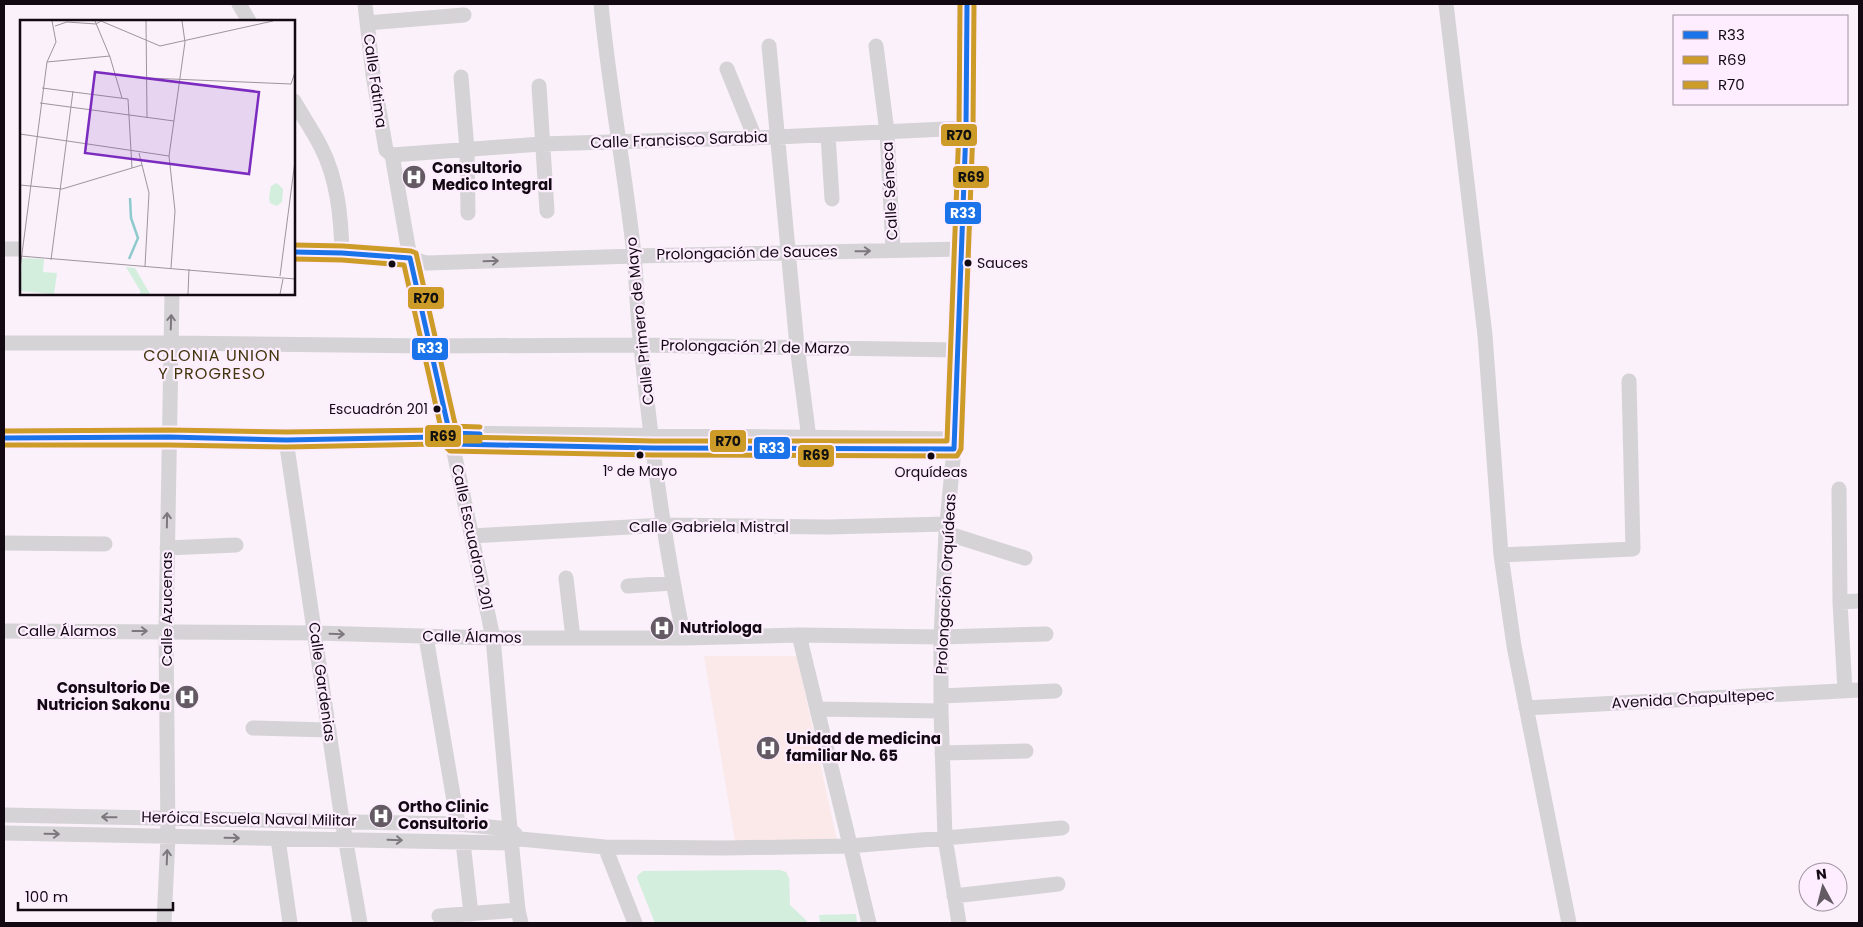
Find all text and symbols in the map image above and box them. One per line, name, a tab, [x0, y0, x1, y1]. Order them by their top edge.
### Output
legend	[1673, 15, 1848, 105]
inset map	[20, 20, 295, 295]
text: R33	[1718, 24, 1745, 45]
street label: Calle Fátima	[358, 33, 392, 129]
text: R69	[1718, 49, 1746, 70]
text: R70	[1718, 74, 1745, 95]
line badge: R70	[940, 123, 978, 147]
text: R70	[946, 125, 972, 145]
street label: Calle Francisco Sarabia	[590, 126, 768, 153]
street label: Calle Séneca	[876, 141, 903, 241]
place label: Consultorio Medico Integral	[432, 157, 553, 195]
hospital icon: Consultorio Medico Integral	[401, 164, 427, 190]
line badge: R69	[952, 165, 990, 189]
text: R69	[958, 167, 984, 187]
line badge: R33	[944, 201, 982, 225]
text: R33	[950, 203, 976, 223]
street label: Calle Primero de Mayo	[620, 236, 659, 406]
street label: Prolongación de Sauces	[656, 240, 838, 265]
one-way arrow	[855, 246, 871, 256]
place label: Sauces	[977, 253, 1028, 273]
one-way arrow	[483, 256, 499, 265]
marker: Sauces	[963, 258, 973, 268]
unlabelled marker	[387, 259, 397, 269]
line badge: R70	[407, 286, 445, 310]
text: R70	[413, 288, 439, 308]
one-way arrow	[167, 314, 176, 330]
street label: Prolongación 21 de Marzo	[660, 334, 850, 359]
line badge: R33	[411, 337, 449, 361]
text: R33	[417, 338, 443, 358]
district label: COLONIA UNION Y PROGRESO	[143, 344, 281, 385]
place label: Escuadrón 201	[329, 399, 428, 419]
marker: Escuadrón 201	[432, 404, 442, 414]
line badge: R69	[424, 424, 462, 448]
text: R69	[430, 426, 456, 446]
line badge: R70	[709, 429, 747, 453]
text: R70	[715, 431, 741, 451]
line badge: R33	[753, 436, 791, 460]
text: R33	[759, 438, 785, 458]
line badge: R69	[797, 444, 835, 468]
text: R69	[803, 445, 829, 465]
marker: 1° de Mayo	[635, 450, 645, 460]
marker: Orquídeas	[926, 451, 936, 461]
place label: 1° de Mayo	[603, 461, 677, 481]
street label: Calle Escuadron 201	[447, 462, 498, 612]
place label: Orquídeas	[894, 462, 968, 482]
street label: Prolongación Orquídeas	[930, 493, 961, 675]
one-way arrow	[163, 512, 172, 528]
street label: Calle Gabriela Mistral	[629, 516, 789, 537]
street label: Calle Azucenas	[156, 551, 177, 666]
hospital icon: Nutriologa	[649, 615, 675, 641]
place label: Nutriologa	[680, 617, 762, 638]
street label: Calle Álamos	[17, 620, 117, 641]
street label: Calle Gardenias	[304, 621, 341, 743]
street label: Calle Álamos	[422, 625, 522, 648]
one-way arrow	[132, 626, 148, 636]
one-way arrow	[329, 629, 345, 638]
place label: Consultorio De Nutricion Sakonu	[37, 677, 170, 715]
hospital icon: Consultorio De Nutricion Sakonu	[174, 684, 200, 710]
street label: Avenida Chapultepec	[1611, 684, 1775, 713]
place label: Unidad de medicina familiar No. 65	[786, 728, 941, 766]
hospital icon: Unidad de medicina familiar No. 65	[755, 735, 781, 761]
place label: Ortho Clinic Consultorio	[398, 796, 489, 834]
hospital icon: Ortho Clinic Consultorio	[368, 803, 394, 829]
street label: Heróica Escuela Naval Militar	[141, 806, 357, 831]
one-way arrow	[101, 813, 117, 822]
one-way arrow	[44, 829, 60, 839]
one-way arrow	[224, 833, 240, 843]
one-way arrow	[386, 835, 403, 845]
one-way arrow	[162, 849, 171, 865]
north arrow	[1798, 862, 1848, 912]
text: N	[1815, 864, 1828, 885]
scale bar	[18, 880, 172, 912]
text: 100 m	[25, 886, 68, 907]

